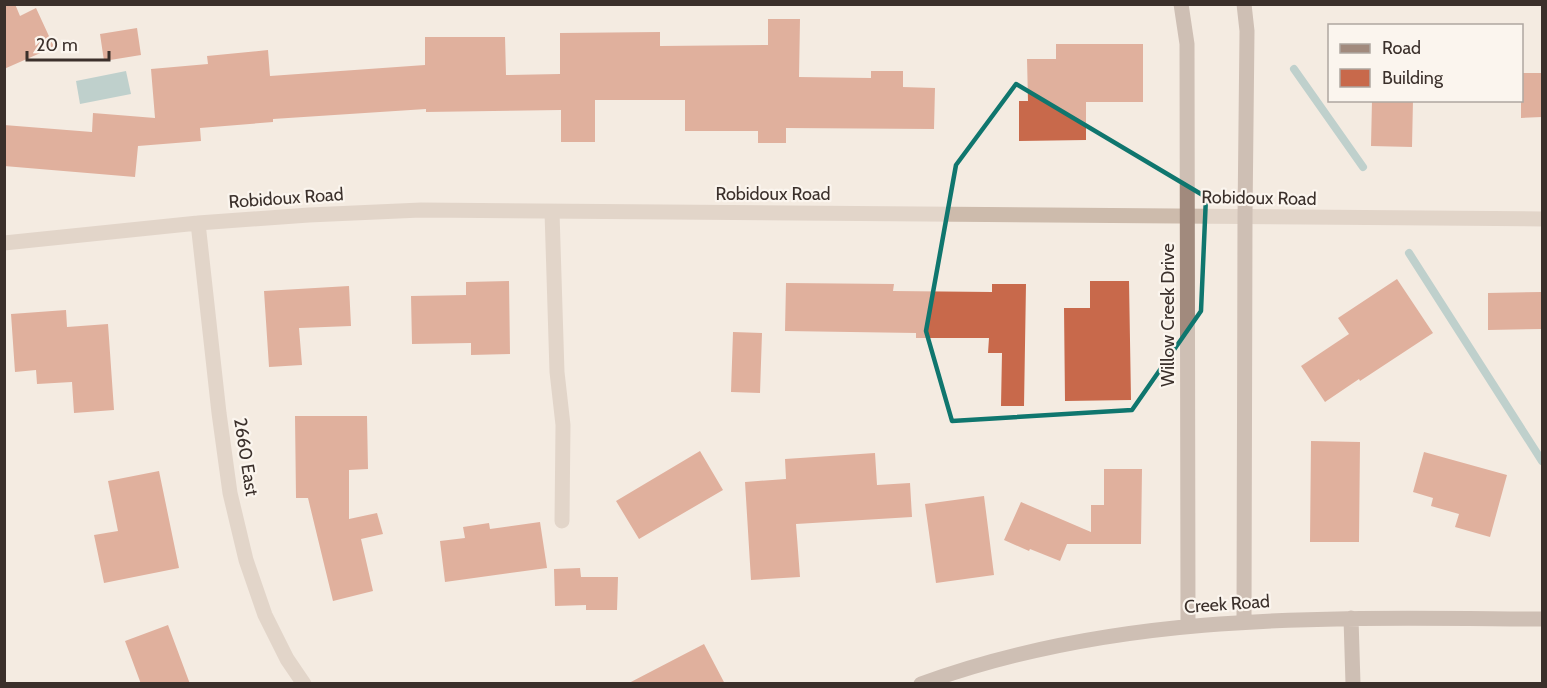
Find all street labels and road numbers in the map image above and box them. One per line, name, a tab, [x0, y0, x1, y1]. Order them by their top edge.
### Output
street label: Robidoux Road	[228, 183, 344, 213]
street label: Robidoux Road	[715, 183, 831, 205]
street label: Robidoux Road	[1201, 186, 1317, 210]
street label: Willow Creek Drive	[1157, 243, 1179, 387]
street label: 2660 East	[229, 416, 263, 498]
street label: Creek Road	[1183, 590, 1271, 618]

